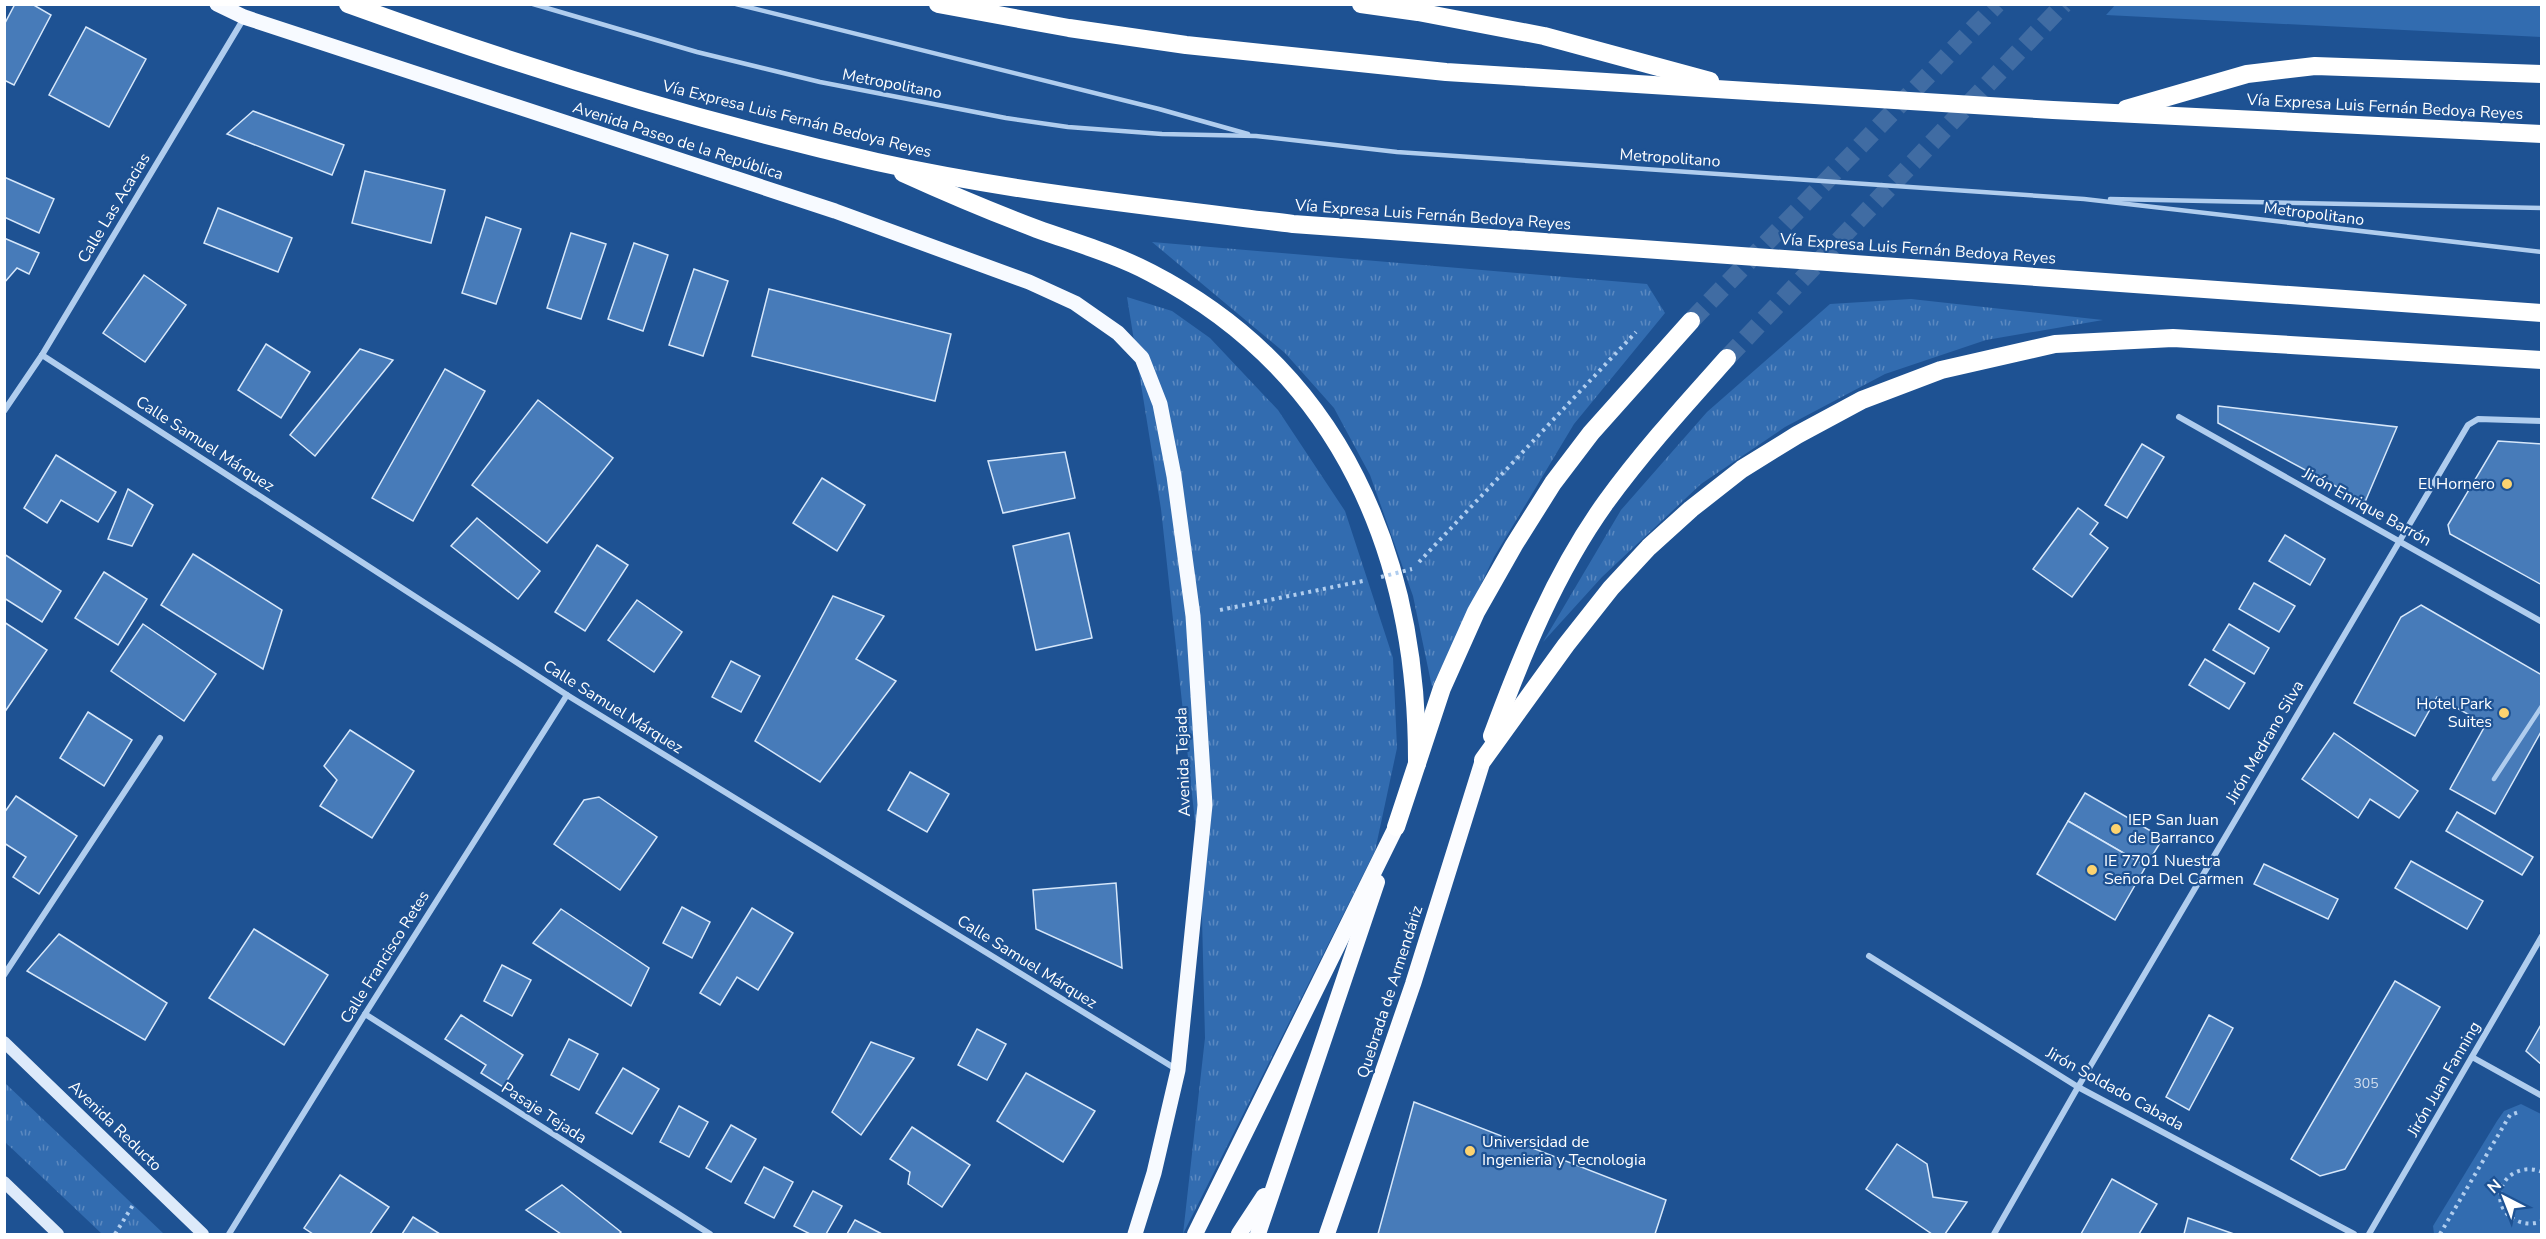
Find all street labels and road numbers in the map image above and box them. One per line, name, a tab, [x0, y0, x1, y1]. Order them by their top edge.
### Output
street label: Metropolitano	[840, 64, 944, 104]
street label: Vía Expresa Luis Fernán Bedoya Reyes	[659, 75, 934, 163]
street label: Vía Expresa Luis Fernán Bedoya Reyes	[2245, 89, 2524, 125]
street label: Avenida Paseo de la República	[570, 97, 786, 185]
street label: Metropolitano	[1619, 144, 1721, 173]
street label: Calle Las Acacias	[72, 149, 156, 267]
street label: Vía Expresa Luis Fernán Bedoya Reyes	[1293, 194, 1572, 236]
street label: Metropolitano	[2263, 197, 2366, 231]
street label: Vía Expresa Luis Fernán Bedoya Reyes	[1778, 228, 2057, 270]
street label: Calle Samuel Márquez	[131, 391, 279, 497]
street label: Jirón Enrique Barrón	[2298, 462, 2435, 552]
street label: Calle Samuel Márquez	[539, 655, 687, 759]
street label: Jirón Medrano Silva	[2220, 676, 2309, 809]
street label: Avenida Tejada	[1170, 707, 1196, 817]
street label: Calle Francisco Retes	[335, 886, 435, 1028]
street label: Quebrada de Armendáriz	[1352, 903, 1428, 1081]
street label: Calle Samuel Márquez	[953, 910, 1101, 1014]
street label: Jirón Juan Fanning	[2402, 1017, 2486, 1142]
street label: Jirón Soldado Cabada	[2041, 1041, 2188, 1136]
street label: Avenida Reducto	[64, 1076, 167, 1176]
street label: Pasaje Tejada	[497, 1077, 591, 1149]

